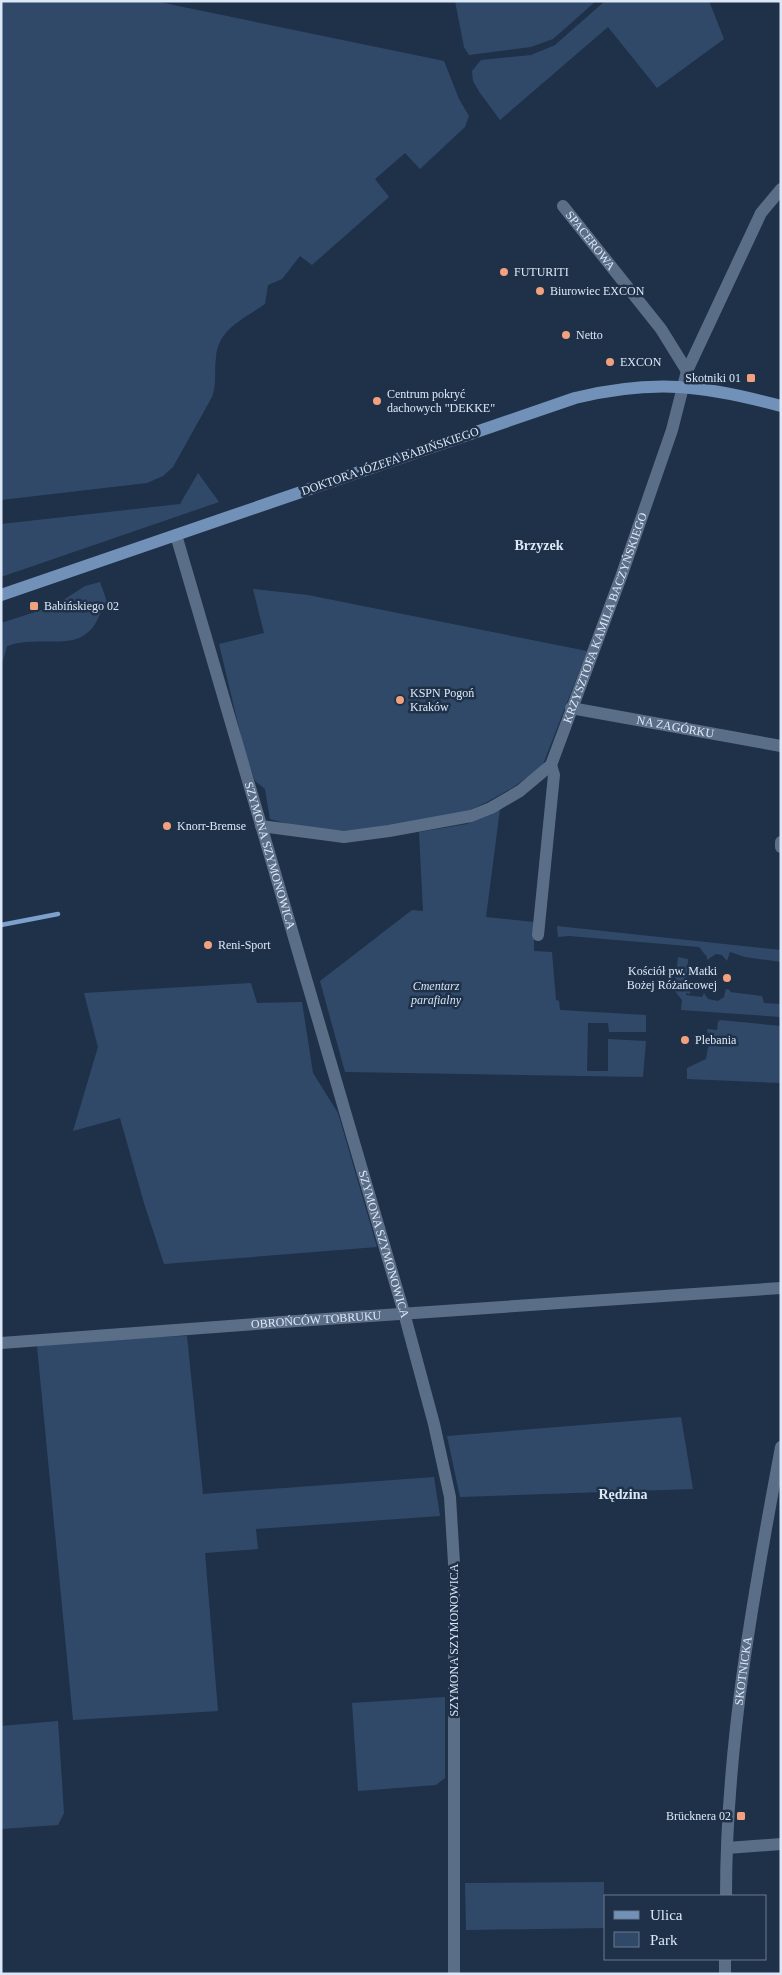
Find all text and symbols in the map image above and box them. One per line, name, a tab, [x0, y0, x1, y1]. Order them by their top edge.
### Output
street label: SPACEROWA	[563, 208, 618, 273]
place label: FUTURITI	[514, 265, 569, 279]
marker: FUTURITI	[498, 266, 510, 278]
place label: Biurowiec EXCON	[550, 284, 645, 298]
marker: Biurowiec EXCON	[534, 285, 546, 297]
place label: Netto	[576, 328, 603, 342]
marker: Netto	[560, 329, 572, 341]
place label: EXCON	[620, 355, 662, 369]
marker: EXCON	[604, 356, 616, 368]
place label: Skotniki 01	[685, 371, 741, 385]
marker: Skotniki 01	[745, 372, 757, 384]
place label: Centrum pokryć dachowych "DEKKE"	[387, 387, 495, 415]
marker: Centrum pokryć dachowych "DEKKE"	[371, 395, 383, 407]
street label: DOKTORA JÓZEFA BABIŃSKIEGO	[299, 424, 481, 498]
street label: KRZYSZTOFA KAMILA BACZYŃSKIEGO	[560, 510, 650, 725]
district label: Brzyzek	[515, 538, 564, 553]
place label: Babińskiego 02	[44, 599, 119, 613]
marker: Babińskiego 02	[28, 600, 40, 612]
place label: KSPN Pogoń Kraków	[410, 686, 474, 714]
marker: KSPN Pogoń Kraków	[394, 694, 406, 706]
street label: NA ZAGÓRKU	[635, 713, 715, 741]
street label: SZYMONA SZYMONOWICA	[242, 780, 298, 931]
place label: Knorr-Bremse	[177, 819, 246, 833]
marker: Knorr-Bremse	[161, 820, 173, 832]
place label: Reni-Sport	[218, 938, 271, 952]
marker: Reni-Sport	[202, 939, 214, 951]
place label: Kościół pw. Matki Bożej Różańcowej	[627, 964, 718, 992]
marker: Kościół pw. Matki Bożej Różańcowej	[721, 972, 733, 984]
park label: Cmentarz parafialny	[410, 979, 462, 1007]
place label: Plebania	[695, 1033, 737, 1047]
marker: Plebania	[679, 1034, 691, 1046]
street label: SZYMONA SZYMONOWICA	[356, 1169, 412, 1320]
street label: OBROŃCÓW TOBRUKU	[251, 1308, 382, 1331]
district label: Rędzina	[599, 1487, 648, 1502]
street label: SZYMONA SZYMONOWICA	[447, 1563, 461, 1717]
street label: SKOTNICKA	[732, 1635, 755, 1706]
place label: Brücknera 02	[666, 1809, 731, 1823]
marker: Brücknera 02	[735, 1810, 747, 1822]
legend	[604, 1895, 767, 1960]
text: Ulica	[650, 1907, 683, 1923]
text: Park	[650, 1932, 678, 1948]

